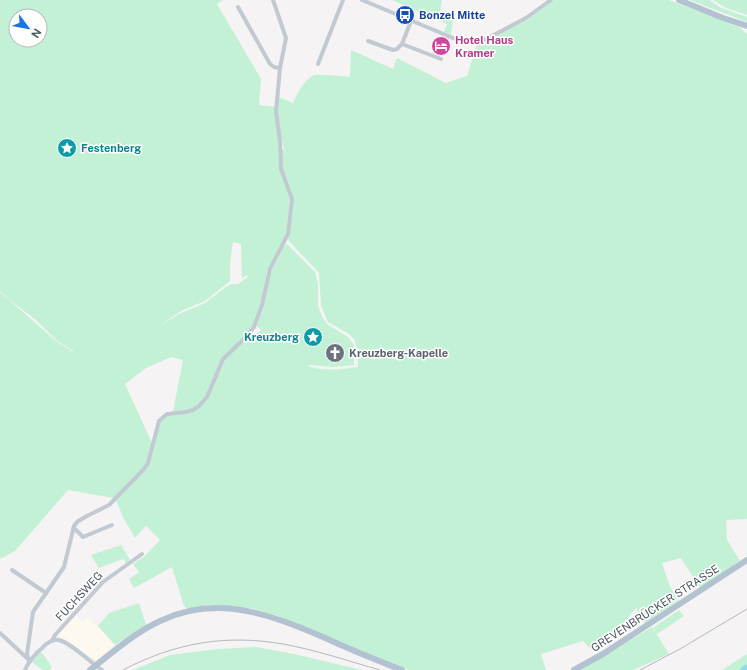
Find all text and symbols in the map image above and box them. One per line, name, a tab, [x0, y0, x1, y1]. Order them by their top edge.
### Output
bus stop icon: Bonzel Mitte	[394, 4, 416, 26]
north arrow	[8, 8, 48, 48]
place label: Bonzel Mitte	[419, 9, 485, 21]
text: N	[29, 26, 44, 40]
place label: Hotel Haus Kramer	[455, 34, 514, 59]
hotel icon: Hotel Haus Kramer	[430, 35, 452, 57]
place icon: Festenberg	[56, 137, 78, 159]
place label: Festenberg	[81, 142, 141, 154]
place icon: Kreuzberg	[302, 326, 324, 348]
place label: Kreuzberg	[244, 331, 299, 343]
church icon: Kreuzberg-Kapelle	[324, 342, 346, 364]
place label: Kreuzberg-Kapelle	[349, 347, 448, 359]
street label: GREVENBRÜCKER STRASSE	[588, 561, 721, 654]
street label: FUCHSWEG	[53, 569, 105, 623]

